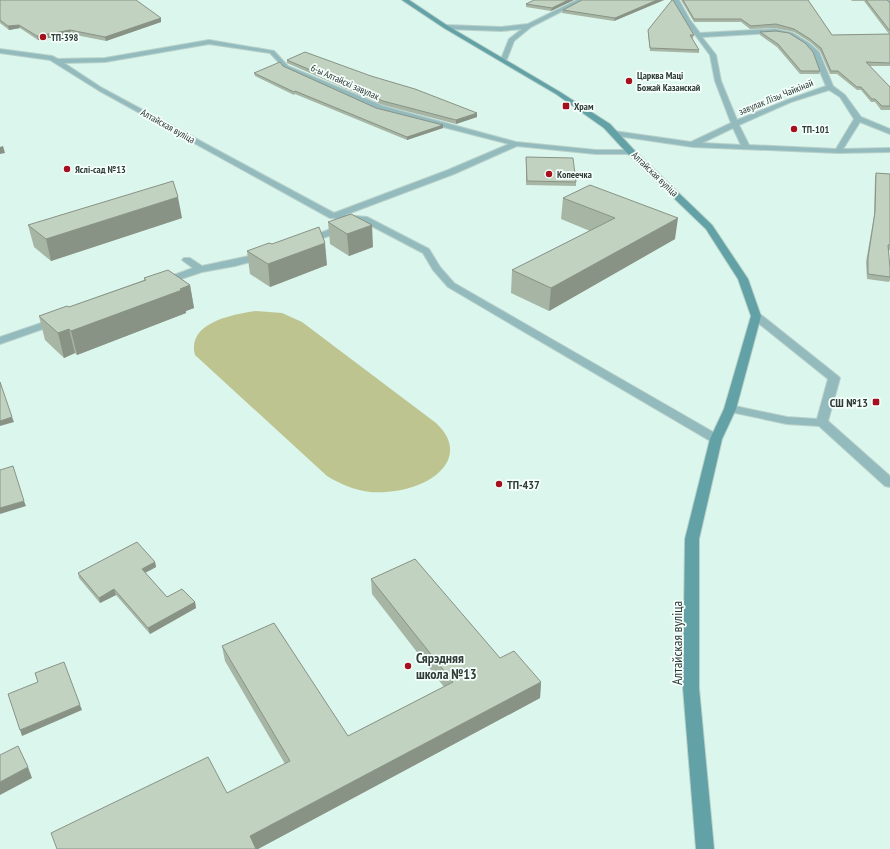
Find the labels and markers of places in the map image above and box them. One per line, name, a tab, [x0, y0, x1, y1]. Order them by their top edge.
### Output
place label: ТП-398	[51, 31, 79, 44]
marker: ТП-398	[38, 32, 48, 42]
place label: Царква Маці Божай Казанскай	[637, 69, 701, 94]
marker: Царква Маці Божай Казанскай	[624, 76, 634, 86]
place label: Храм	[574, 100, 594, 113]
marker: Храм	[561, 101, 571, 111]
place label: ТП-101	[802, 123, 830, 136]
marker: ТП-101	[789, 124, 799, 134]
place label: Яслі-сад №13	[75, 163, 126, 176]
marker: Яслі-сад №13	[62, 164, 72, 174]
place label: Копеечка	[557, 168, 592, 181]
marker: Копеечка	[544, 169, 554, 179]
place label: СШ №13	[830, 395, 868, 410]
marker: СШ №13	[871, 397, 881, 407]
place label: ТП-437	[507, 477, 540, 492]
marker: ТП-437	[494, 479, 504, 489]
place label: Сярэдняя школа №13	[416, 649, 477, 683]
marker: Сярэдняя школа №13	[403, 661, 413, 671]

